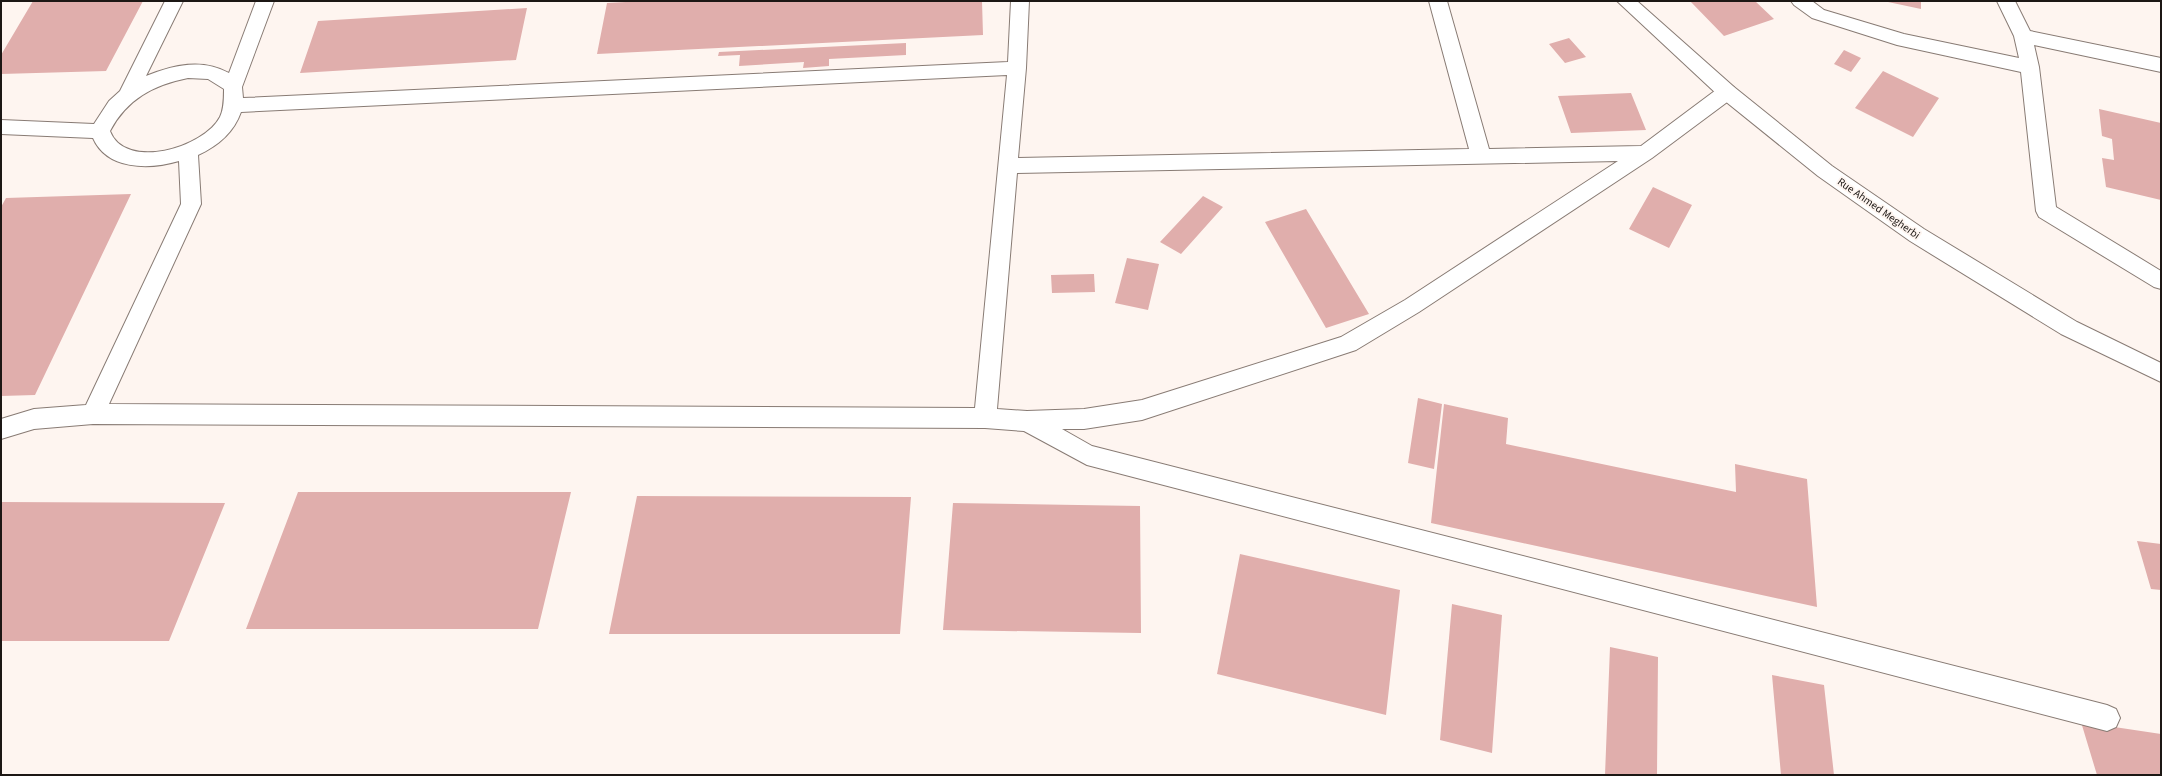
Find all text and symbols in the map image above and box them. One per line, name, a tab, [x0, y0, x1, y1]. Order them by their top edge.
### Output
street label: Rue Ahmed Megherbi	[1834, 174, 1923, 243]

